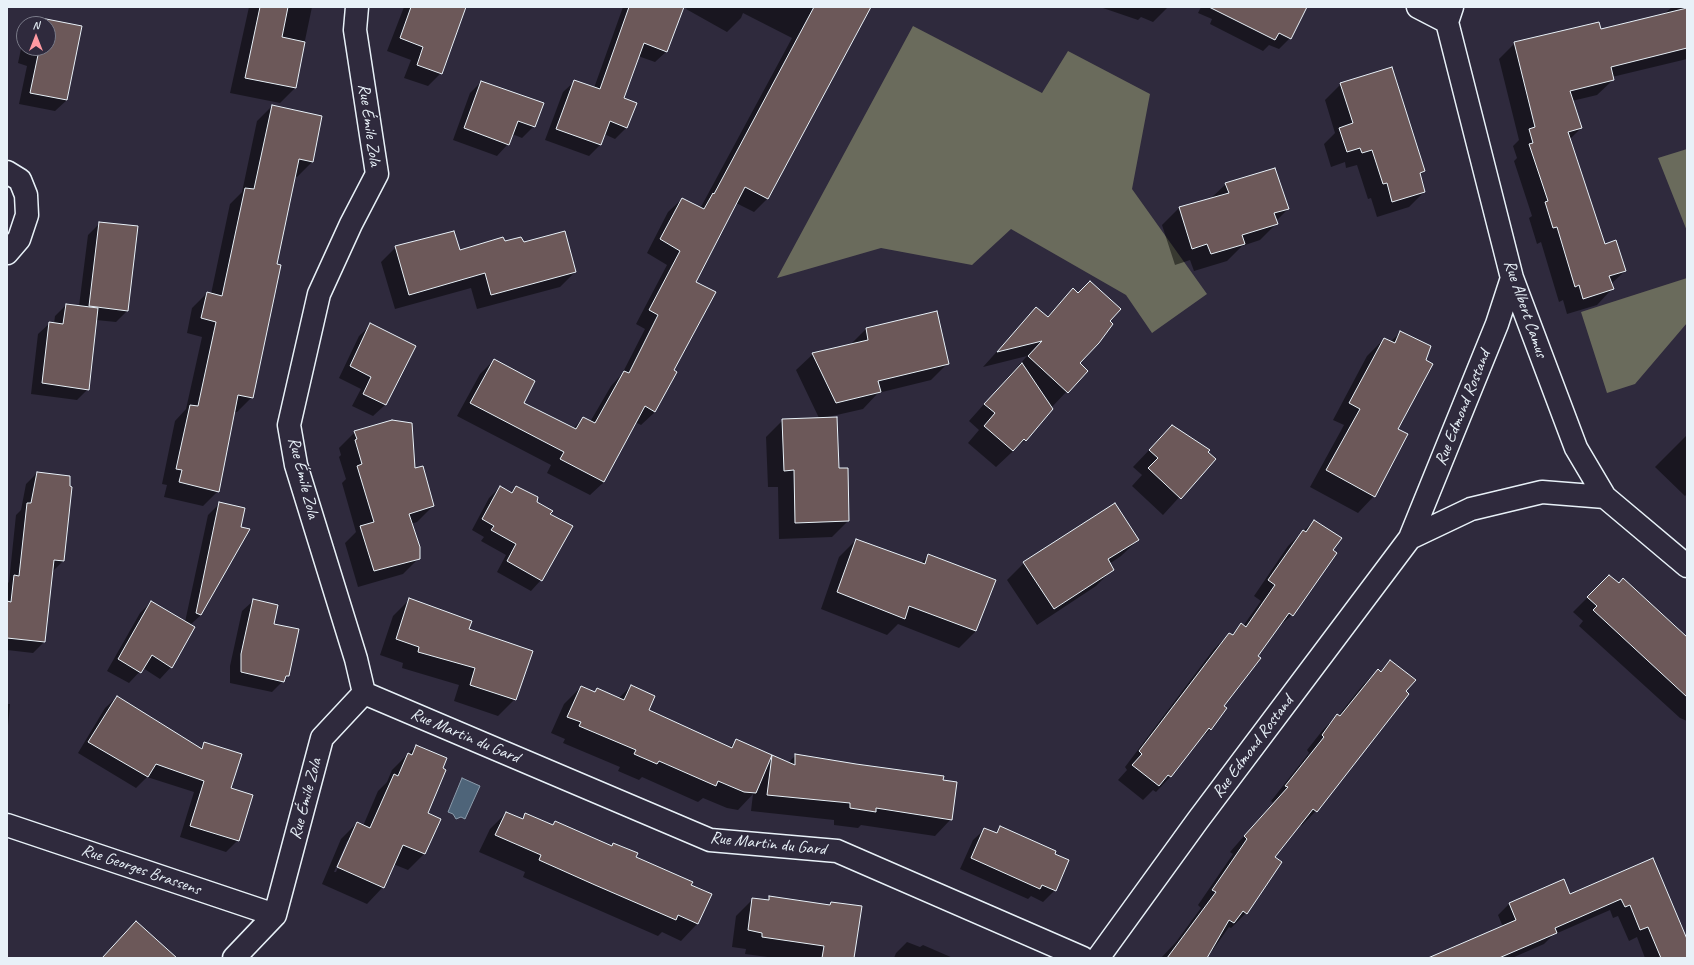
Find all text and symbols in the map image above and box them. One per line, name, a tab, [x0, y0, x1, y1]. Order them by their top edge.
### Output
north arrow	[16, 16, 56, 56]
text: N	[33, 18, 39, 32]
street label: Rue Émile Zola	[353, 82, 385, 168]
street label: Rue Albert Camus	[1499, 258, 1551, 360]
street label: Rue Edmond Rostand	[1431, 347, 1495, 469]
street label: Rue Émile Zola	[283, 435, 323, 521]
street label: Rue Edmond Rostand	[1208, 692, 1298, 802]
street label: Rue Martin du Gard	[407, 704, 523, 768]
street label: Rue Émile Zola	[285, 756, 327, 842]
street label: Rue Martin du Gard	[709, 828, 827, 860]
street label: Rue Georges Brassens	[79, 840, 203, 900]

